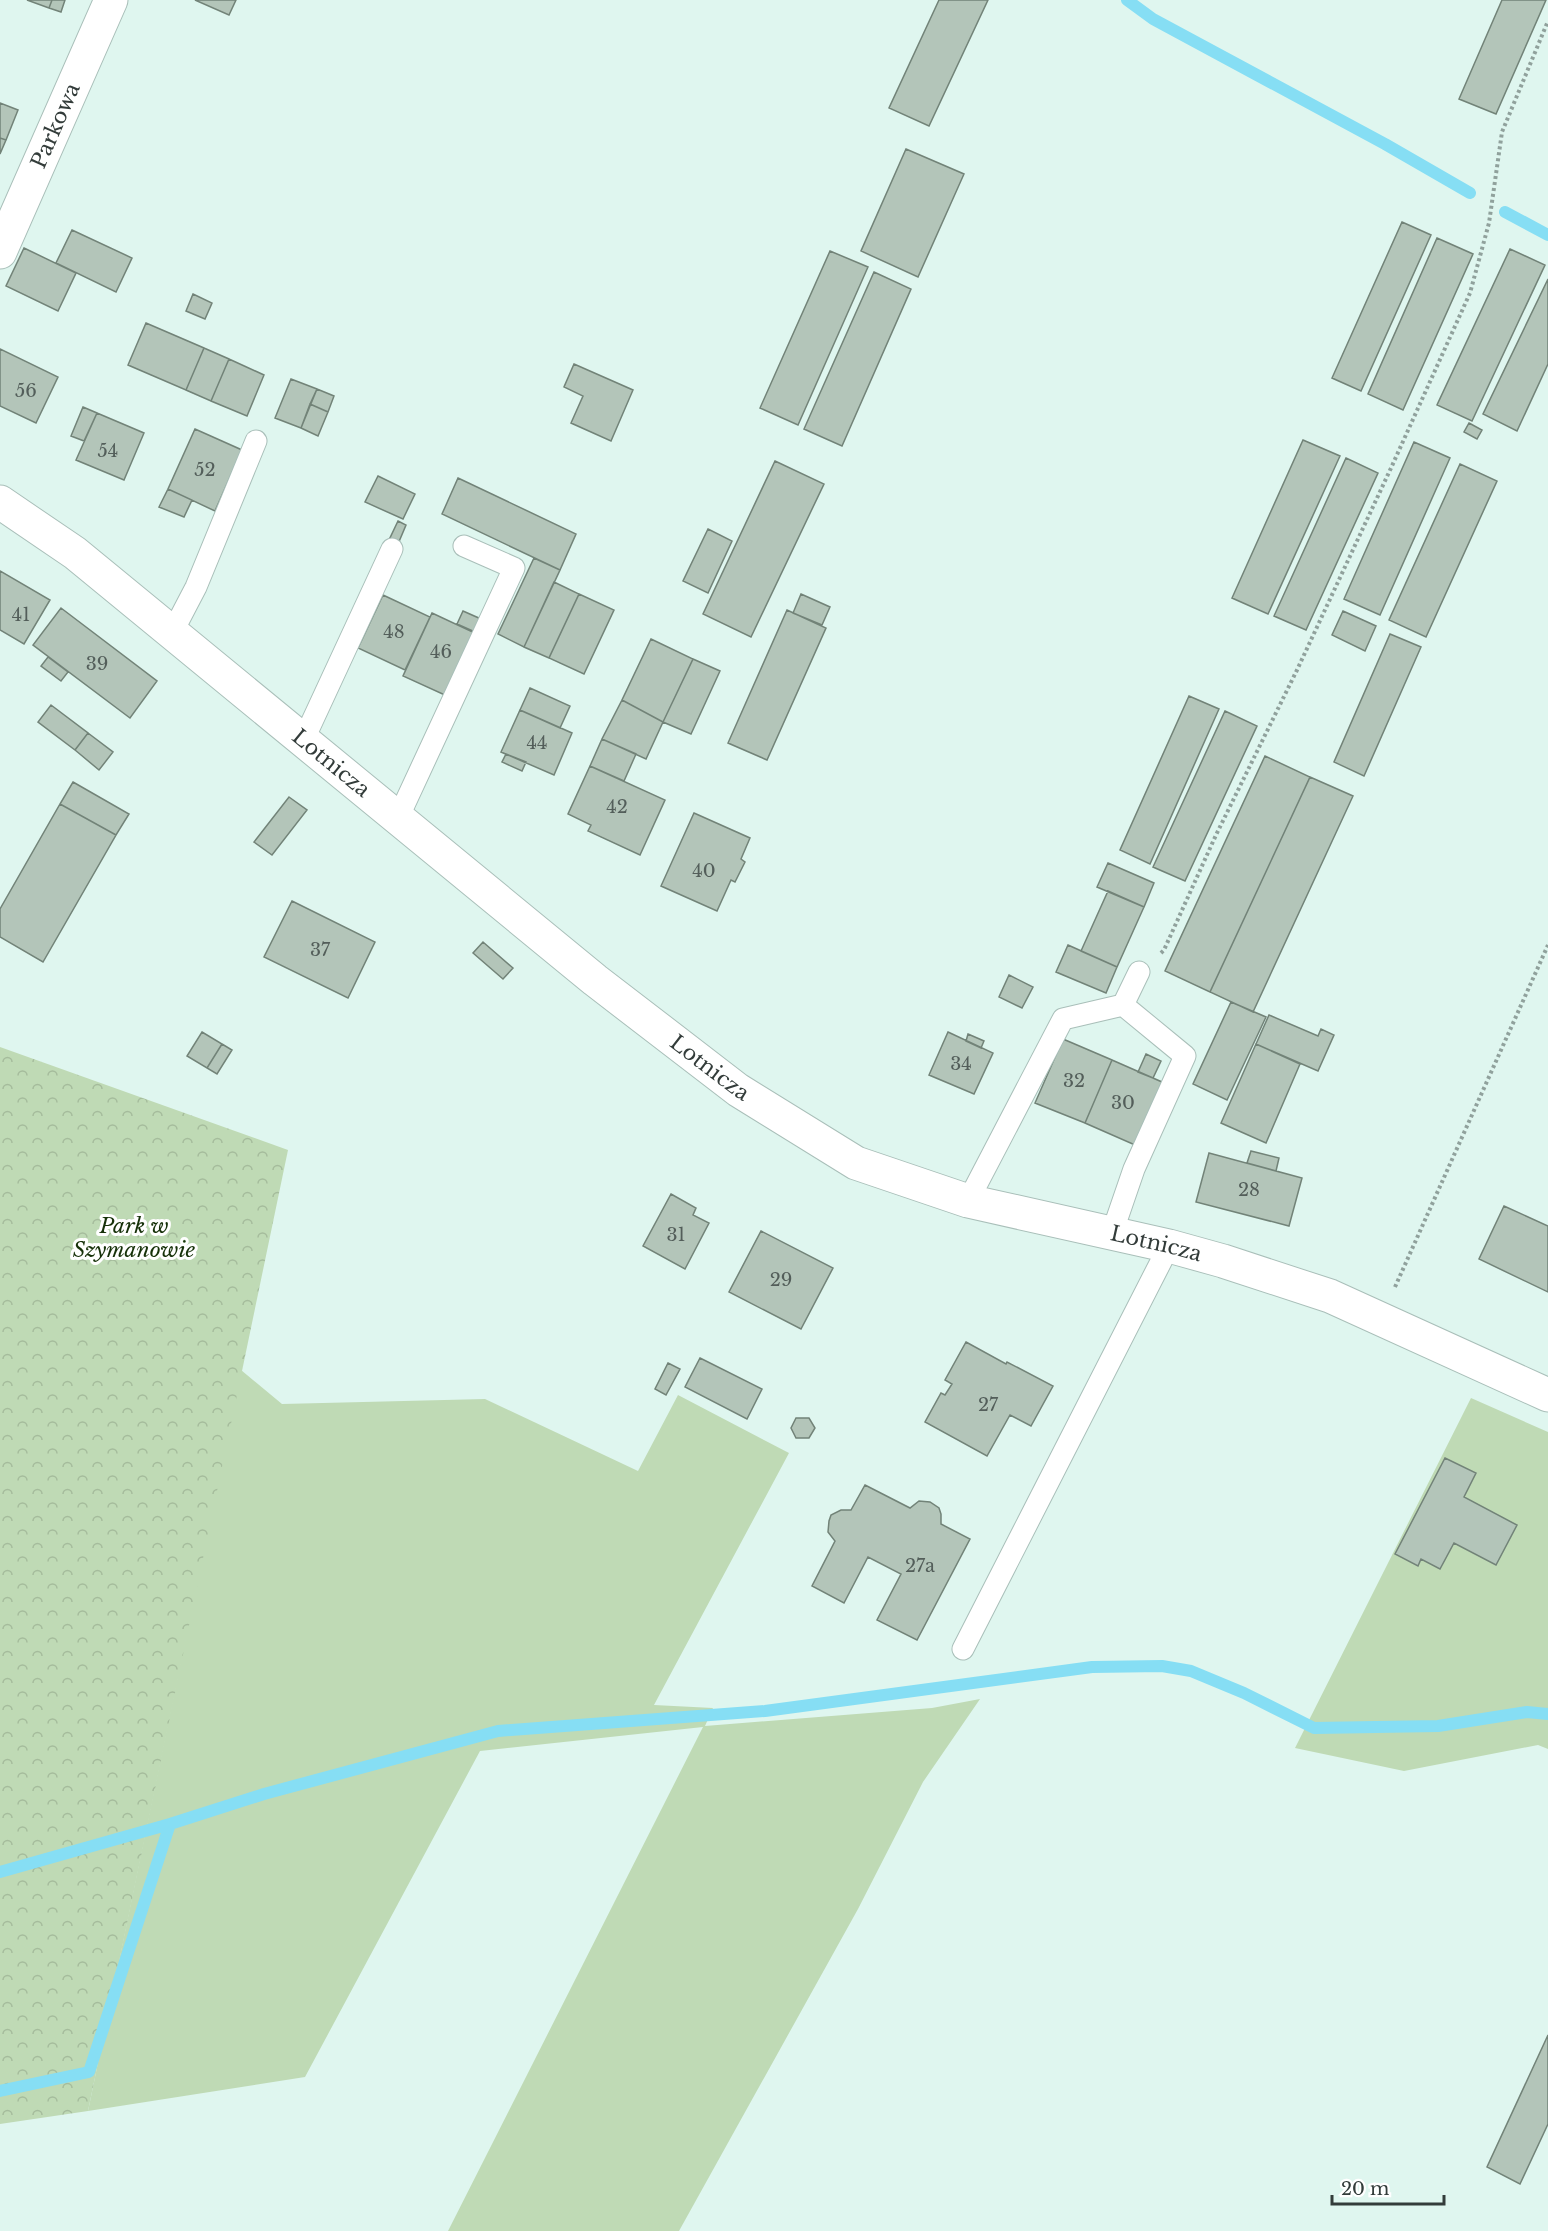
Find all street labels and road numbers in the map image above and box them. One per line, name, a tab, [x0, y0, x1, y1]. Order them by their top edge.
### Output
street label: Parkowa	[25, 79, 86, 172]
street label: Lotnicza	[287, 724, 376, 803]
street label: Lotnicza	[665, 1029, 754, 1107]
street label: Lotnicza	[1108, 1220, 1205, 1268]

